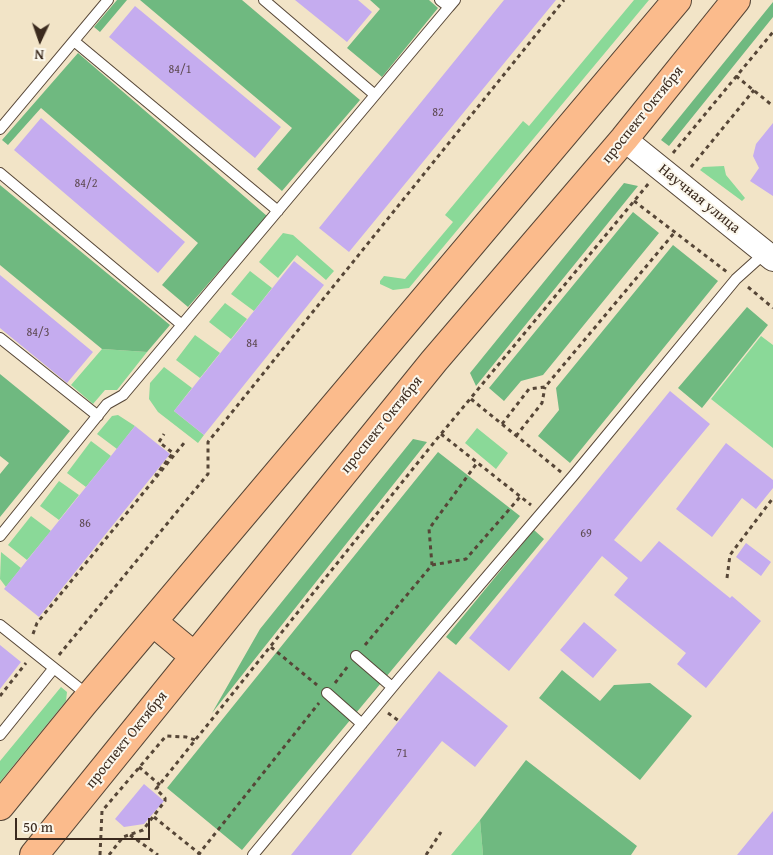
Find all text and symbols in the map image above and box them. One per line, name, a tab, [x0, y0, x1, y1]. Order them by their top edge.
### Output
north arrow	[15, 15, 65, 65]
text: N	[34, 45, 44, 65]
house number: 84/1	[169, 63, 191, 77]
street label: проспект Октября	[598, 63, 688, 167]
house number: 82	[432, 106, 444, 120]
street label: Научная улица	[654, 161, 744, 237]
house number: 84/2	[75, 177, 97, 191]
house number: 84/3	[27, 326, 49, 340]
house number: 84	[246, 337, 258, 351]
street label: проспект Октября	[337, 373, 427, 477]
house number: 86	[79, 517, 91, 531]
house number: 69	[580, 527, 592, 541]
street label: проспект Октября	[82, 688, 172, 792]
house number: 71	[396, 747, 408, 761]
scale bar	[18, 808, 152, 840]
text: 50 m	[23, 816, 53, 837]

